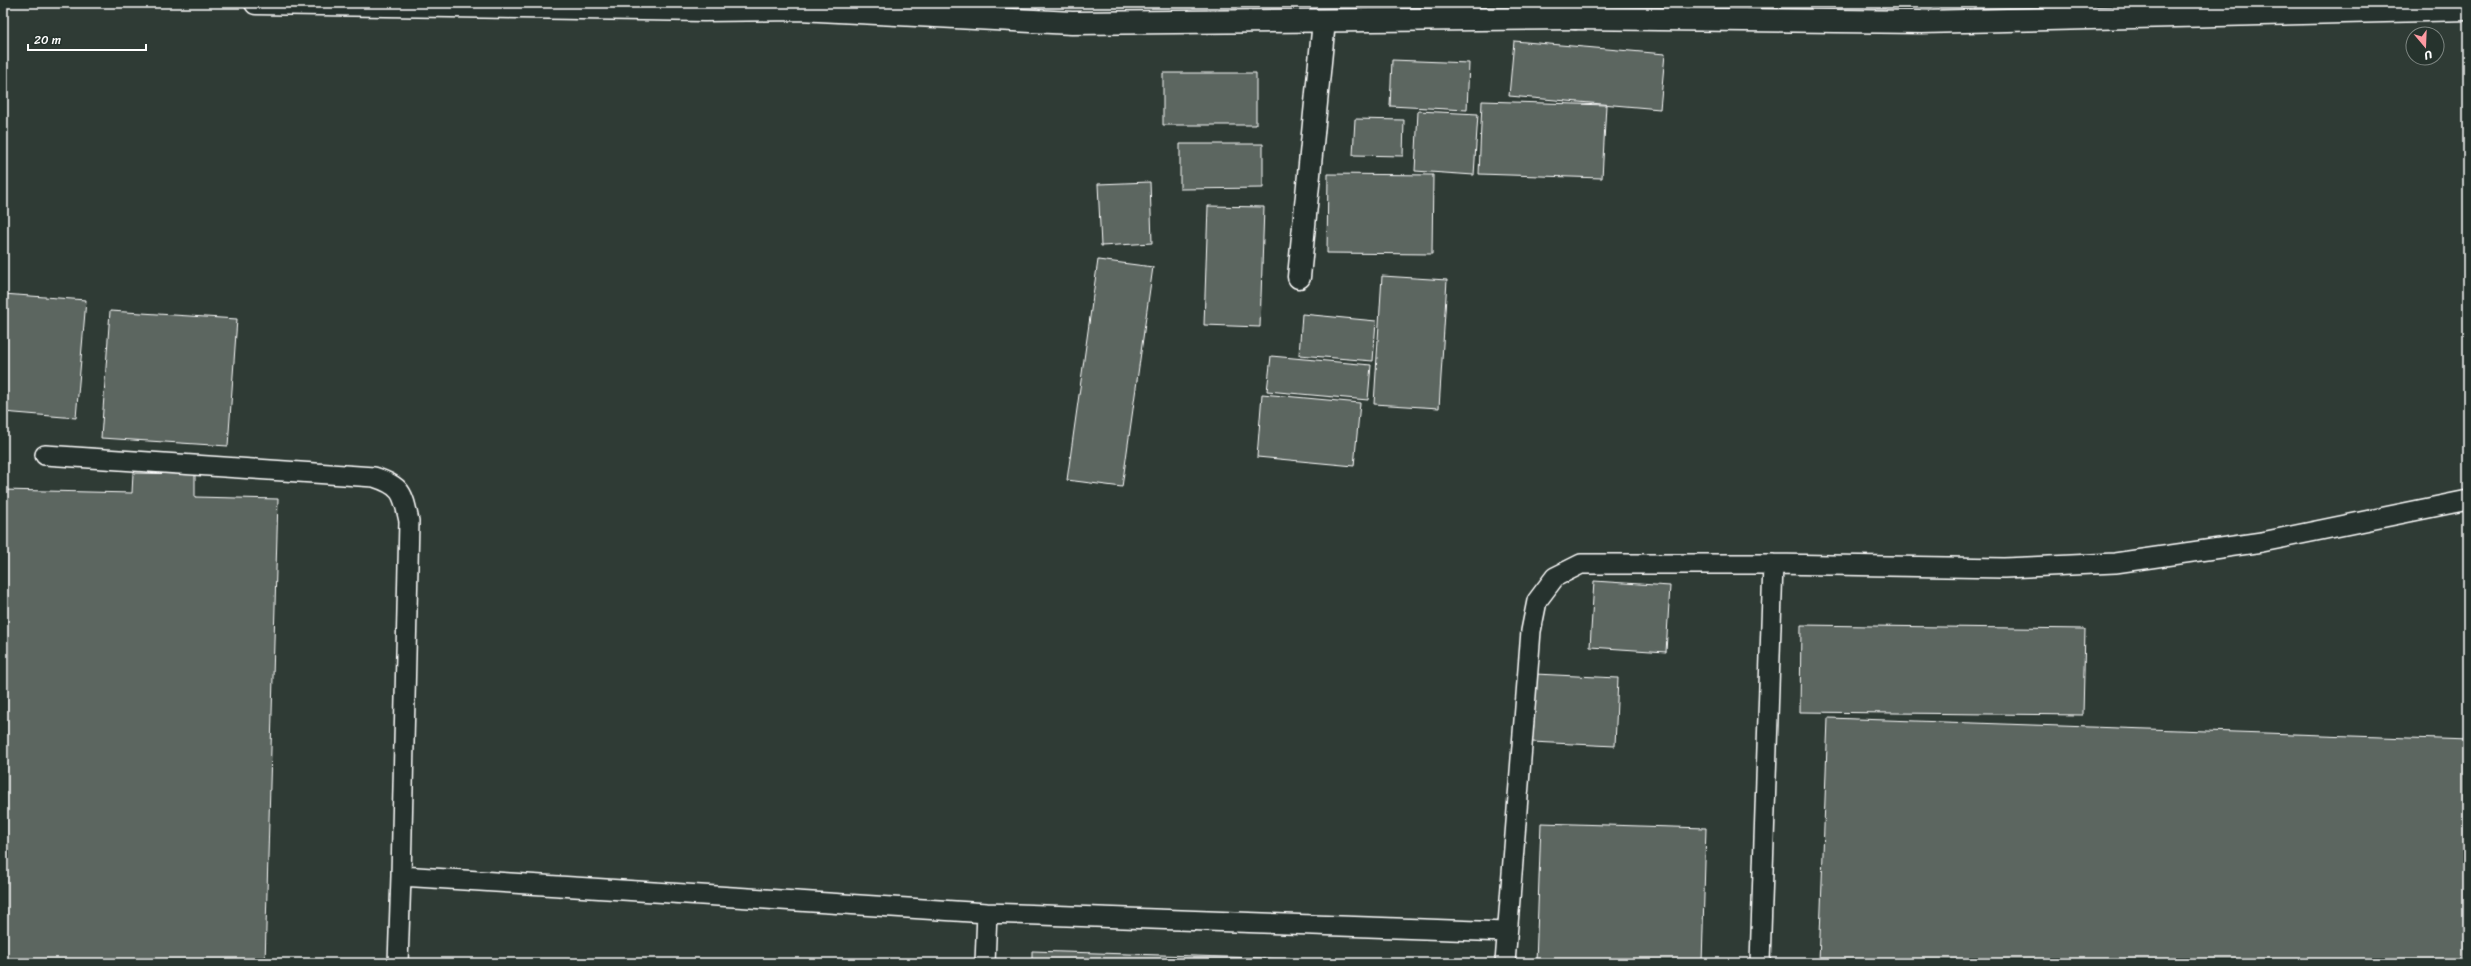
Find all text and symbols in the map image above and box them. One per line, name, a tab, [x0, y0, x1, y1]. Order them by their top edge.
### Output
scale bar	[28, 26, 146, 52]
north arrow	[2405, 26, 2445, 66]
text: 20 m	[34, 29, 61, 51]
text: U	[2421, 45, 2435, 65]

